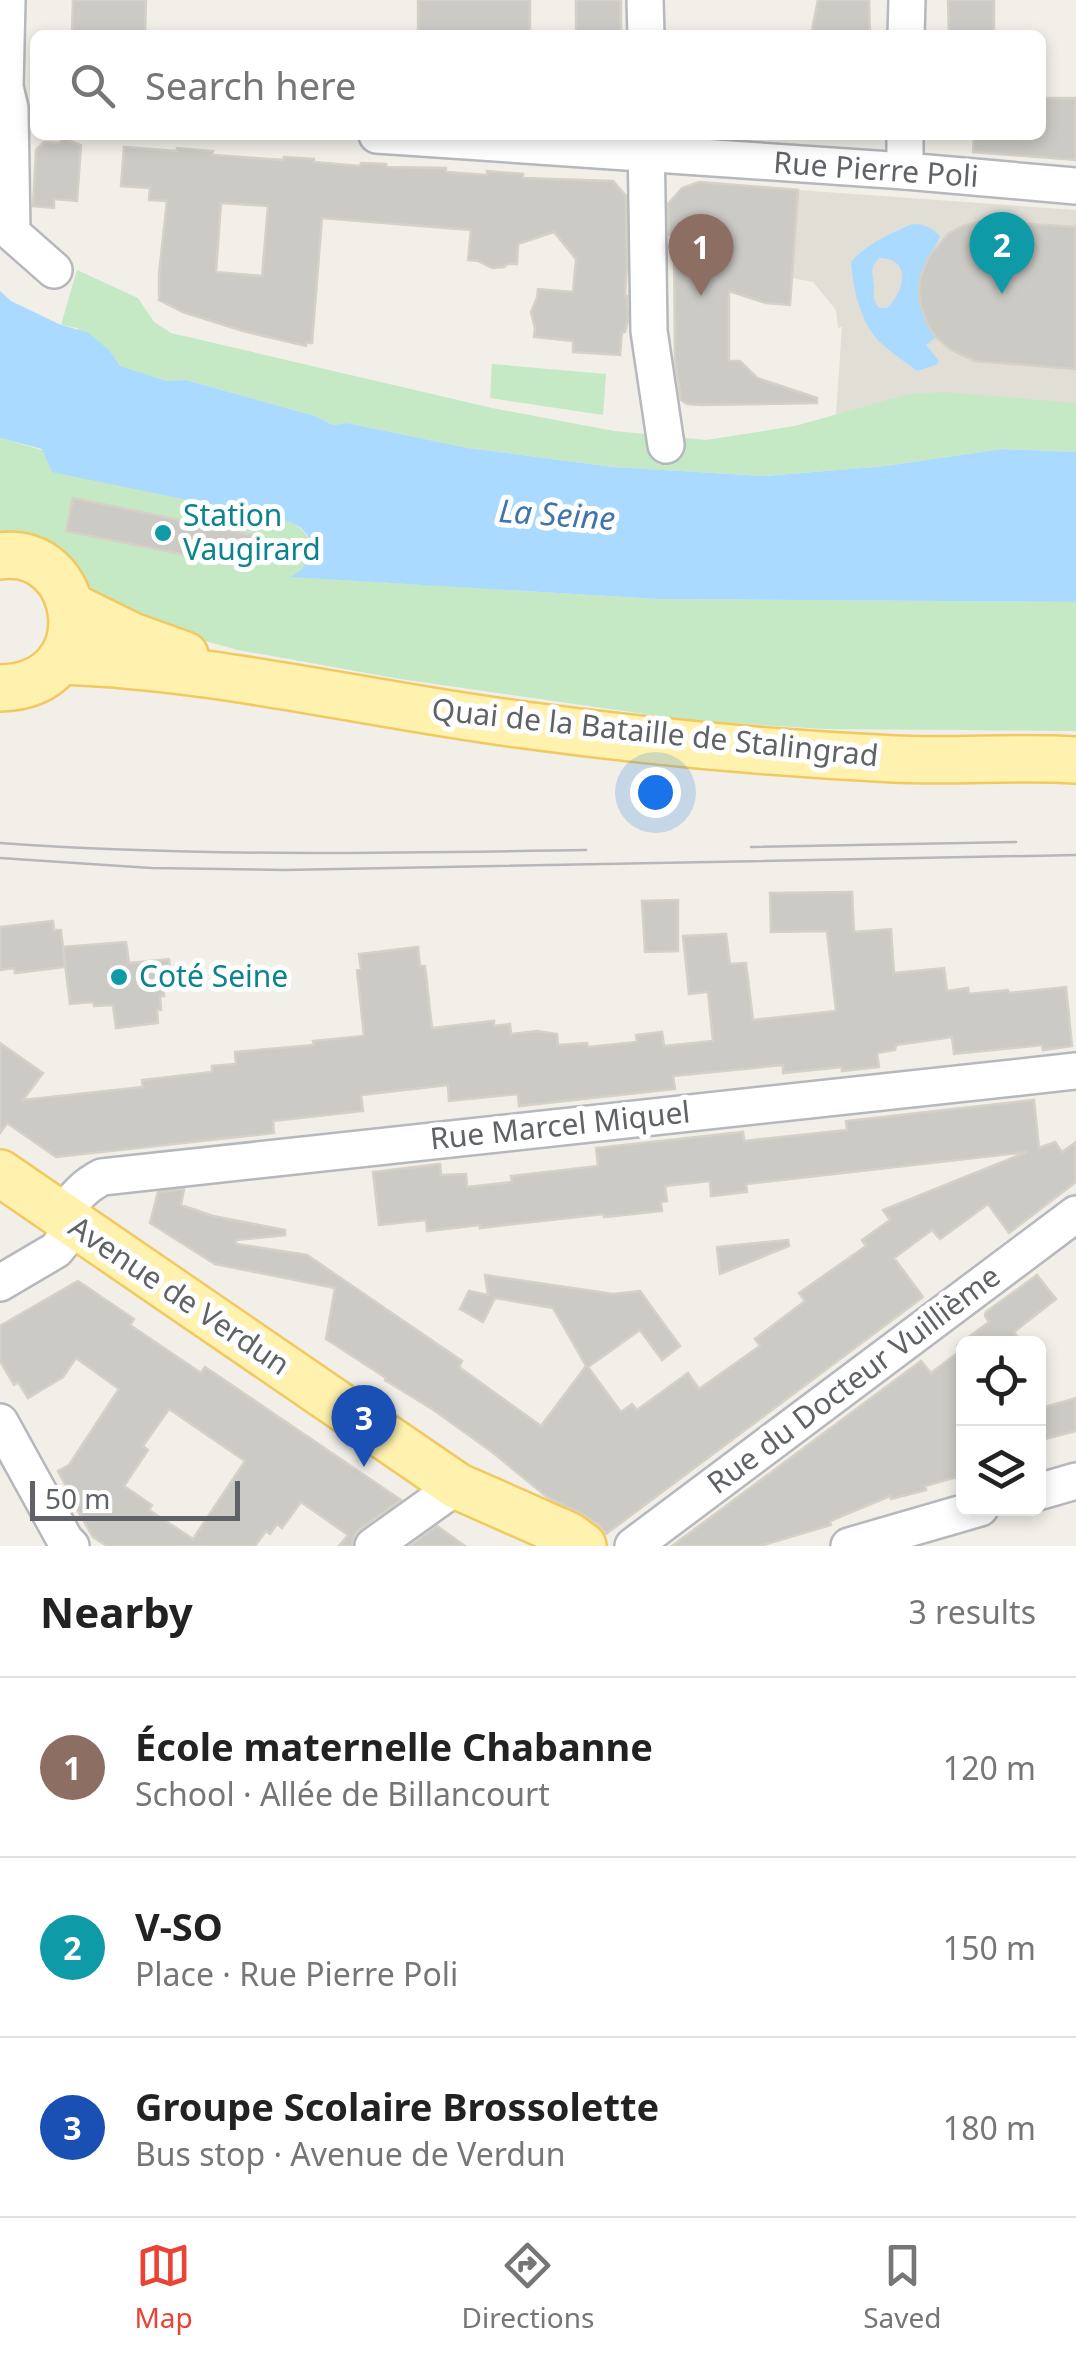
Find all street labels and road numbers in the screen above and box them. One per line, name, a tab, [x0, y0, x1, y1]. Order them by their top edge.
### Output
street label: Rue Pierre Poli	[772, 141, 980, 196]
street label: Quai de la Bataille de Stalingrad	[430, 688, 880, 775]
street label: Rue Marcel Miquel	[428, 1090, 692, 1159]
street label: Avenue de Verdun	[61, 1206, 298, 1384]
street label: Rue du Docteur Vuillième	[698, 1255, 1008, 1503]

